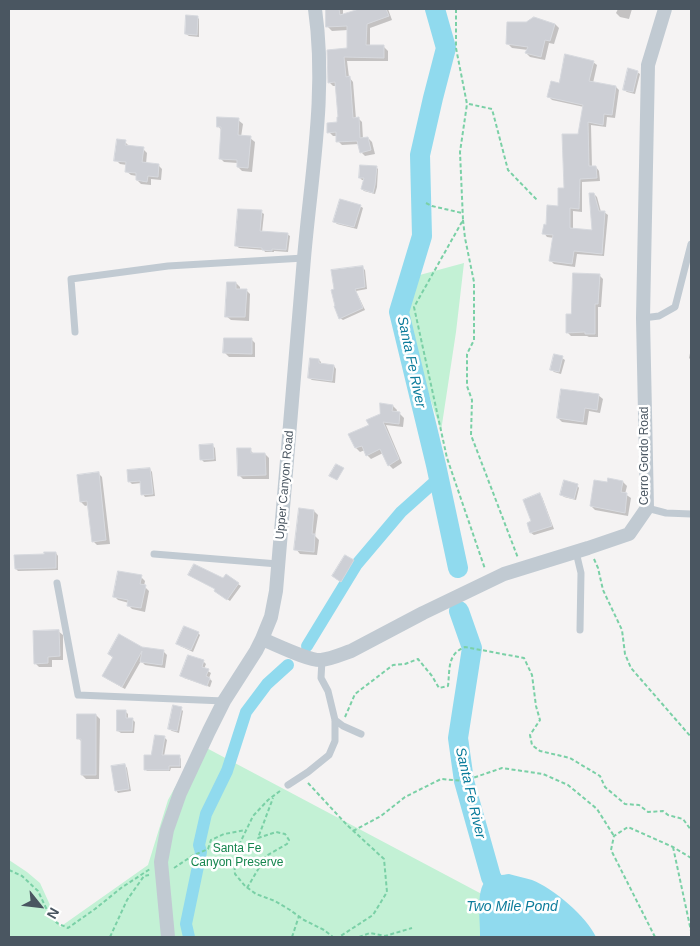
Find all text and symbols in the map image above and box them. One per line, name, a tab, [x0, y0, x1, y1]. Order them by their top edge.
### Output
water label: Santa Fe River	[393, 315, 429, 409]
street label: Cerro Gordo Road	[638, 407, 652, 505]
street label: Upper Canyon Road	[273, 430, 297, 540]
water label: Santa Fe River	[451, 746, 489, 840]
park label: Santa Fe Canyon Preserve	[191, 842, 283, 870]
north arrow	[15, 881, 65, 931]
water label: Two Mile Pond	[466, 899, 558, 915]
text: N	[44, 905, 63, 922]

